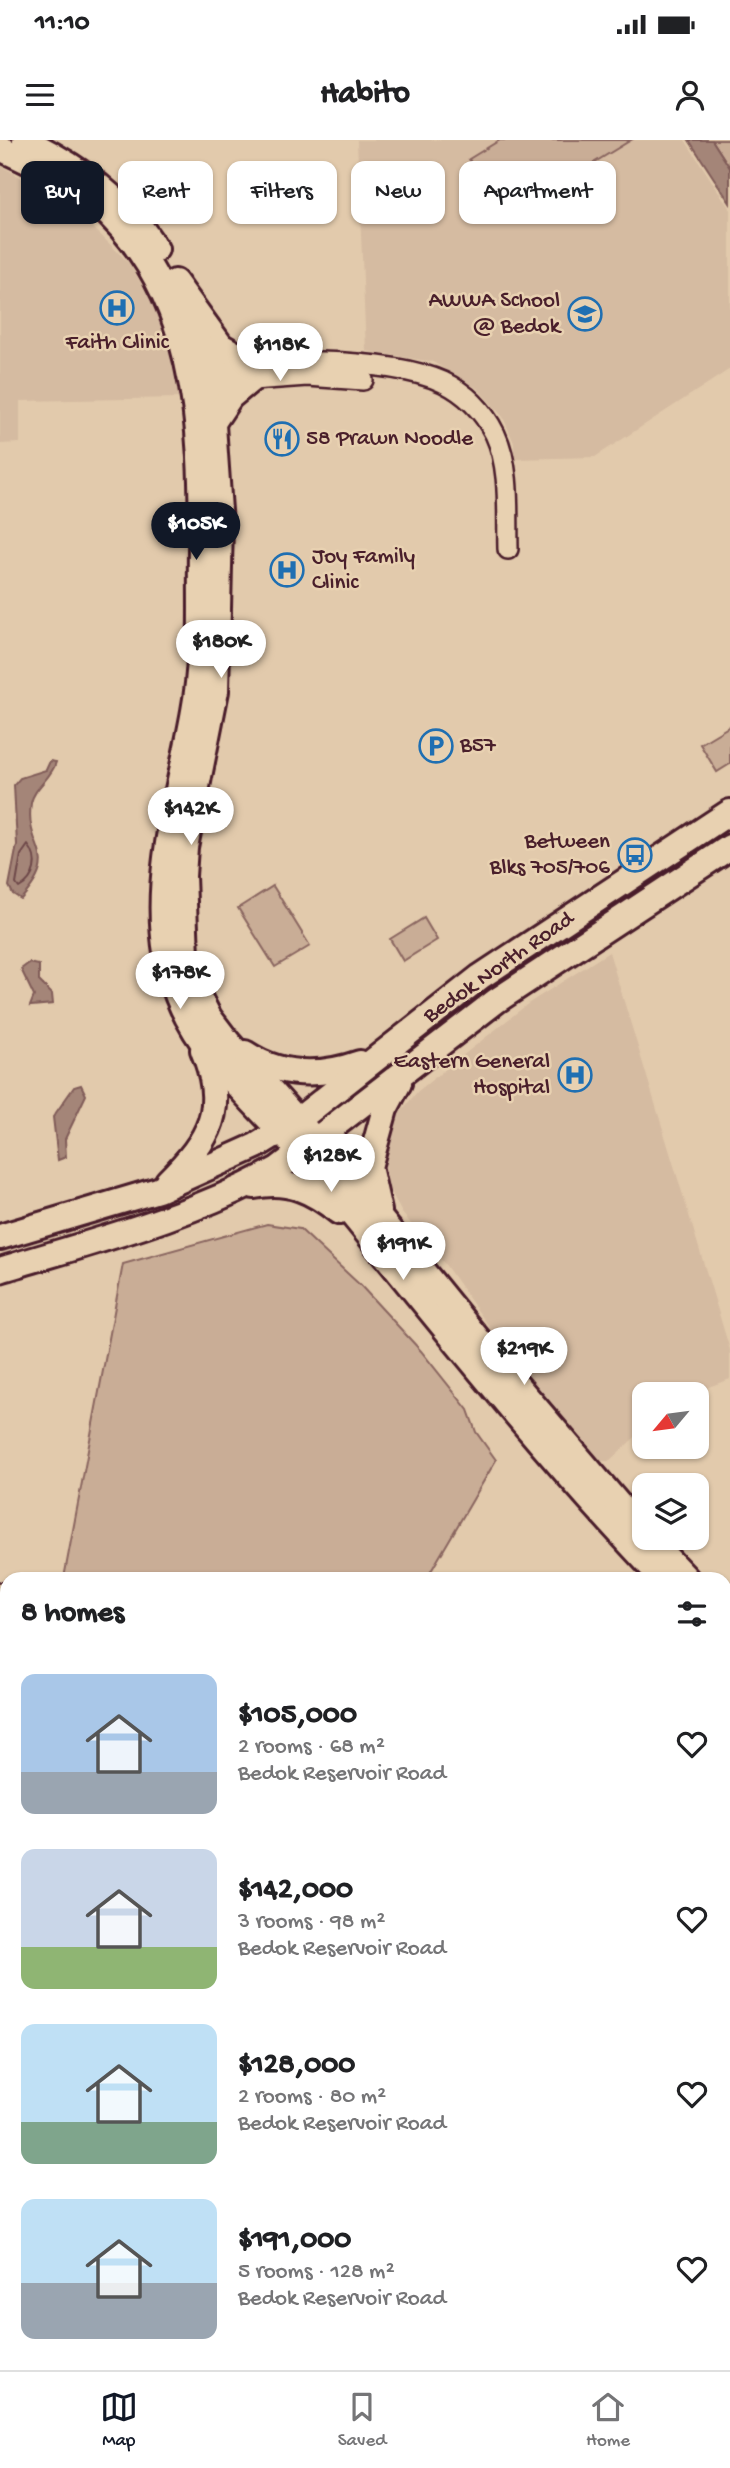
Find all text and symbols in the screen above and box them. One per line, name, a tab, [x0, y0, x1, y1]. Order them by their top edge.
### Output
text: 11:10	[35, 9, 89, 40]
icon: menu	[21, 76, 59, 114]
text: Habito	[320, 76, 410, 114]
icon: person	[671, 76, 709, 114]
chip: Buy	[21, 161, 104, 224]
chip: Rent	[118, 161, 213, 224]
chip: Filters	[227, 161, 337, 224]
chip: New	[351, 161, 445, 224]
chip: Apartment	[459, 161, 616, 224]
place label: AWWA School @ Bedok	[429, 288, 563, 341]
hospital icon: Faith Clinic	[98, 289, 136, 327]
school or university icon: AWWA School @ Bedok	[566, 295, 604, 333]
pin: $118K	[231, 324, 329, 383]
place label: Faith Clinic	[65, 330, 170, 357]
text: $118K	[253, 332, 307, 359]
restaurant icon: 58 Prawn Noodle	[263, 420, 301, 458]
place label: 58 Prawn Noodle	[306, 426, 474, 453]
pin: $105K	[147, 502, 245, 562]
text: $105K	[167, 511, 225, 538]
place label: Joy Family Clinic	[312, 544, 415, 597]
hospital icon: Joy Family Clinic	[268, 551, 306, 589]
pin: $180K	[172, 620, 270, 680]
text: $180K	[192, 629, 250, 656]
parking icon: B57	[417, 727, 455, 765]
place label: B57	[459, 733, 497, 760]
pin: $142K	[142, 788, 240, 847]
text: $142K	[164, 796, 218, 823]
place label: Between Blks 705/706	[489, 829, 610, 882]
bus stop icon: Between Blks 705/706	[616, 836, 654, 874]
street label: Bedok North Road	[418, 905, 581, 1030]
pin: $178K	[131, 952, 229, 1011]
text: $178K	[152, 960, 208, 987]
place label: Eastern General Hospital	[394, 1049, 550, 1102]
hospital icon: Eastern General Hospital	[556, 1056, 594, 1094]
pin: $128K	[282, 1135, 380, 1194]
text: $128K	[303, 1143, 359, 1170]
pin: $191K	[354, 1222, 452, 1282]
text: $191K	[376, 1231, 430, 1258]
pin: $219K	[475, 1328, 573, 1387]
text: $219K	[496, 1336, 552, 1363]
north arrow	[632, 1382, 709, 1460]
map controls	[632, 1382, 709, 1550]
button: layers	[632, 1473, 709, 1550]
icon: filters	[673, 1595, 711, 1633]
text: 8 homes	[21, 1597, 124, 1632]
text: $105,000	[238, 1699, 357, 1734]
icon: home	[77, 1702, 161, 1786]
icon: heart	[673, 1725, 711, 1763]
text: 2 rooms · 68 m²	[238, 1734, 385, 1761]
text: Bedok Reservoir Road	[238, 1761, 446, 1788]
text: $142,000	[238, 1874, 353, 1909]
icon: home	[77, 1877, 161, 1961]
icon: heart	[673, 1900, 711, 1938]
text: 3 rooms · 98 m²	[238, 1909, 385, 1936]
text: Bedok Reservoir Road	[238, 1936, 446, 1963]
text: $128,000	[238, 2049, 355, 2084]
icon: home	[77, 2052, 161, 2136]
icon: heart	[673, 2075, 711, 2113]
text: 2 rooms · 80 m²	[238, 2084, 386, 2111]
text: Bedok Reservoir Road	[238, 2111, 446, 2138]
text: $191,000	[238, 2224, 351, 2259]
icon: home	[77, 2227, 161, 2311]
icon: heart	[673, 2250, 711, 2288]
text: 5 rooms · 128 m²	[238, 2259, 395, 2286]
text: Bedok Reservoir Road	[238, 2286, 446, 2313]
tab: Map	[100, 2388, 138, 2453]
tab: Saved	[338, 2388, 386, 2453]
tab: Home	[586, 2388, 630, 2453]

